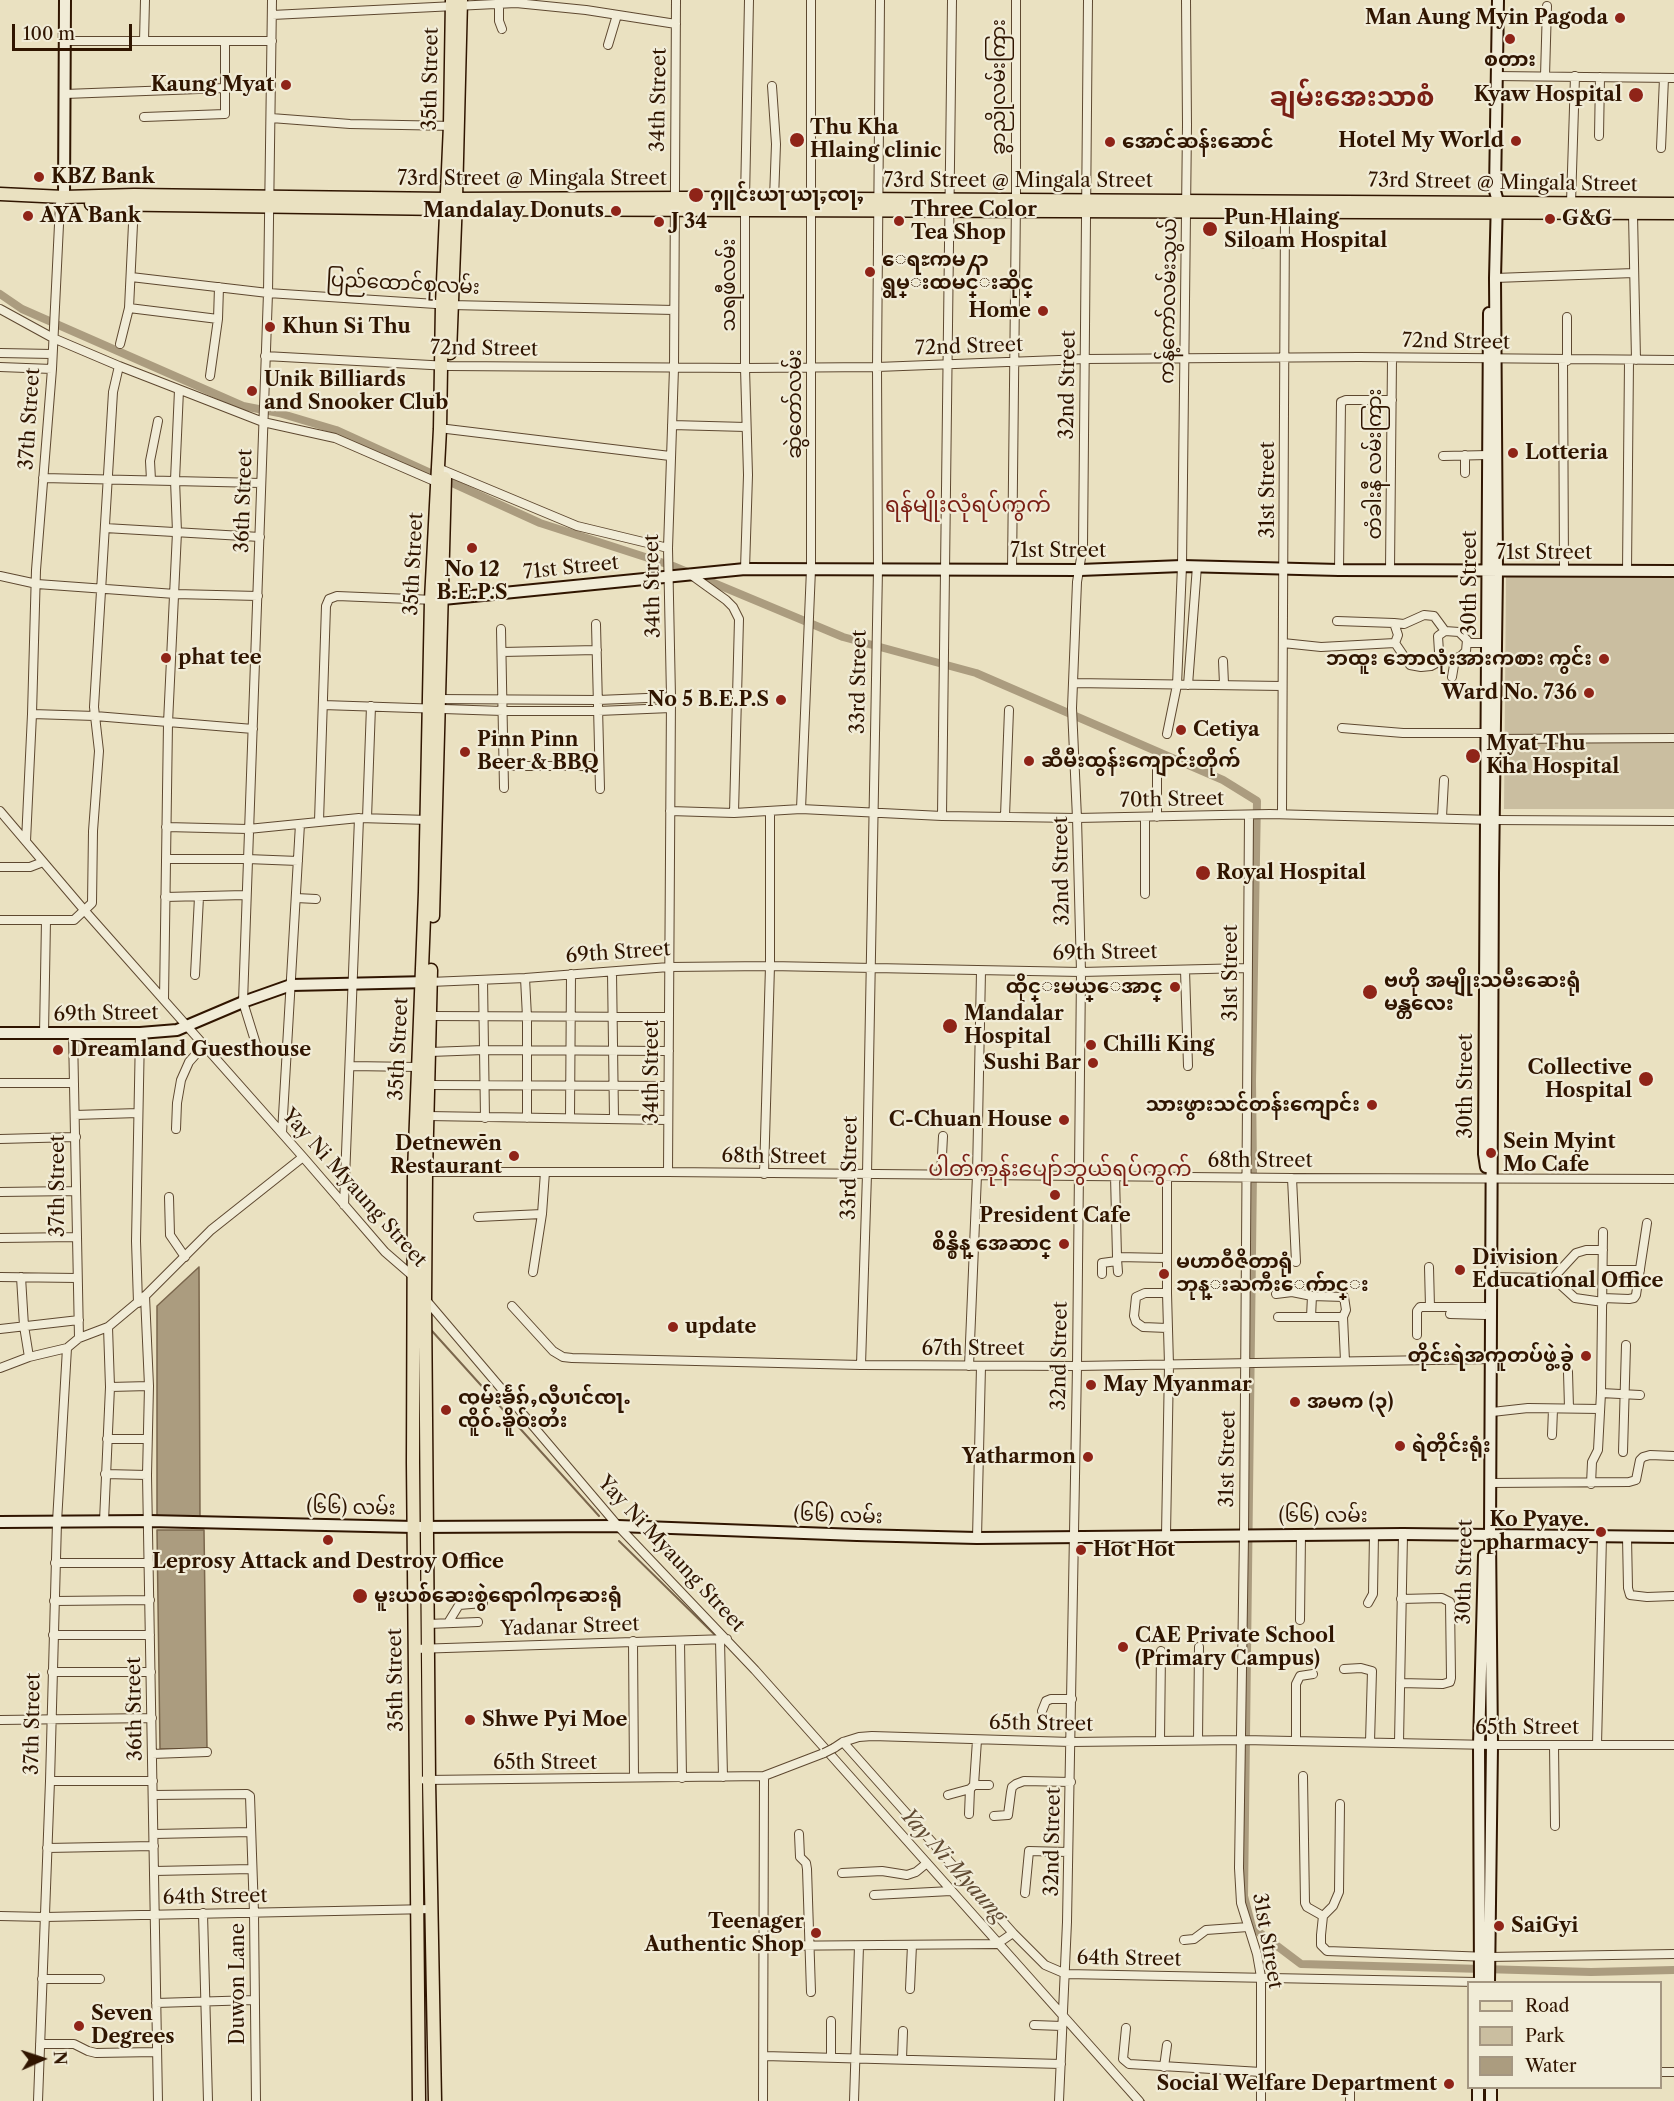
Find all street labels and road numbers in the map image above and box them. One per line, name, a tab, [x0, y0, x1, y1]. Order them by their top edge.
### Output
street label: ခွာညိုလမ်းကြား	[987, 19, 1011, 155]
street label: 35th Street	[418, 27, 444, 131]
street label: 34th Street	[646, 48, 672, 152]
street label: 73rd Street @ Mingala Street	[397, 167, 667, 191]
street label: 73rd Street @ Mingala Street	[883, 169, 1153, 193]
street label: 73rd Street @ Mingala Street	[1368, 169, 1638, 197]
street label: ကန့်ကော်လမ်းသွယ်	[1156, 218, 1182, 384]
street label: သရဖီလမ်း	[717, 239, 741, 331]
street label: ပြည်ထောင်စုလမ်း	[326, 268, 480, 300]
street label: 72nd Street	[1402, 329, 1510, 355]
street label: 32nd Street	[1055, 330, 1081, 440]
street label: 72nd Street	[915, 333, 1023, 361]
street label: 72nd Street	[430, 336, 538, 362]
street label: ဆွဲတော်လမ်း	[783, 349, 807, 459]
street label: 37th Street	[14, 367, 46, 471]
street label: တံခါးနီ လမ်းကြား	[1363, 388, 1387, 540]
street label: 31st Street	[1256, 441, 1280, 539]
street label: 36th Street	[230, 448, 258, 554]
street label: 35th Street	[399, 512, 429, 616]
street label: 30th Street	[1458, 530, 1482, 636]
street label: 34th Street	[640, 534, 666, 638]
street label: 71st Street	[1010, 539, 1106, 563]
street label: 71st Street	[1496, 541, 1592, 565]
street label: 71st Street	[522, 551, 620, 585]
street label: 33rd Street	[846, 630, 872, 734]
street label: 70th Street	[1120, 787, 1224, 813]
street label: 32nd Street	[1049, 816, 1075, 926]
street label: 31st Street	[1219, 924, 1243, 1022]
street label: 69th Street	[565, 937, 671, 969]
street label: 69th Street	[1052, 940, 1158, 966]
street label: 35th Street	[384, 997, 414, 1101]
street label: 69th Street	[53, 1001, 159, 1027]
street label: 34th Street	[640, 1020, 664, 1124]
street label: 30th Street	[1454, 1033, 1478, 1139]
street label: Yay Ni Myaung Street	[277, 1104, 431, 1272]
street label: 33rd Street	[837, 1116, 863, 1220]
street label: 37th Street	[46, 1135, 70, 1237]
street label: 68th Street	[721, 1144, 827, 1170]
street label: 68th Street	[1207, 1149, 1313, 1173]
street label: 32nd Street	[1047, 1301, 1073, 1411]
street label: 67th Street	[922, 1337, 1024, 1361]
street label: 31st Street	[1215, 1410, 1241, 1508]
street label: Yay Ni Myaung Street	[592, 1471, 750, 1637]
street label: (၆၆) လမ်း	[306, 1495, 396, 1521]
street label: (၆၆) လမ်း	[793, 1502, 883, 1530]
street label: (၆၆) လမ်း	[1278, 1504, 1368, 1528]
street label: 30th Street	[1452, 1519, 1478, 1625]
street label: Yadanar Street	[500, 1613, 640, 1641]
street label: 35th Street	[383, 1628, 409, 1732]
street label: 36th Street	[122, 1657, 148, 1761]
street label: 37th Street	[20, 1673, 46, 1775]
street label: 65th Street	[989, 1711, 1093, 1737]
street label: 65th Street	[1475, 1716, 1579, 1740]
street label: 65th Street	[493, 1751, 597, 1775]
street label: 32nd Street	[1040, 1787, 1066, 1897]
street label: 64th Street	[162, 1884, 268, 1910]
street label: 31st Street	[1247, 1891, 1287, 1991]
street label: Duwon Lane	[226, 1923, 250, 2045]
street label: 64th Street	[1076, 1946, 1182, 1972]

